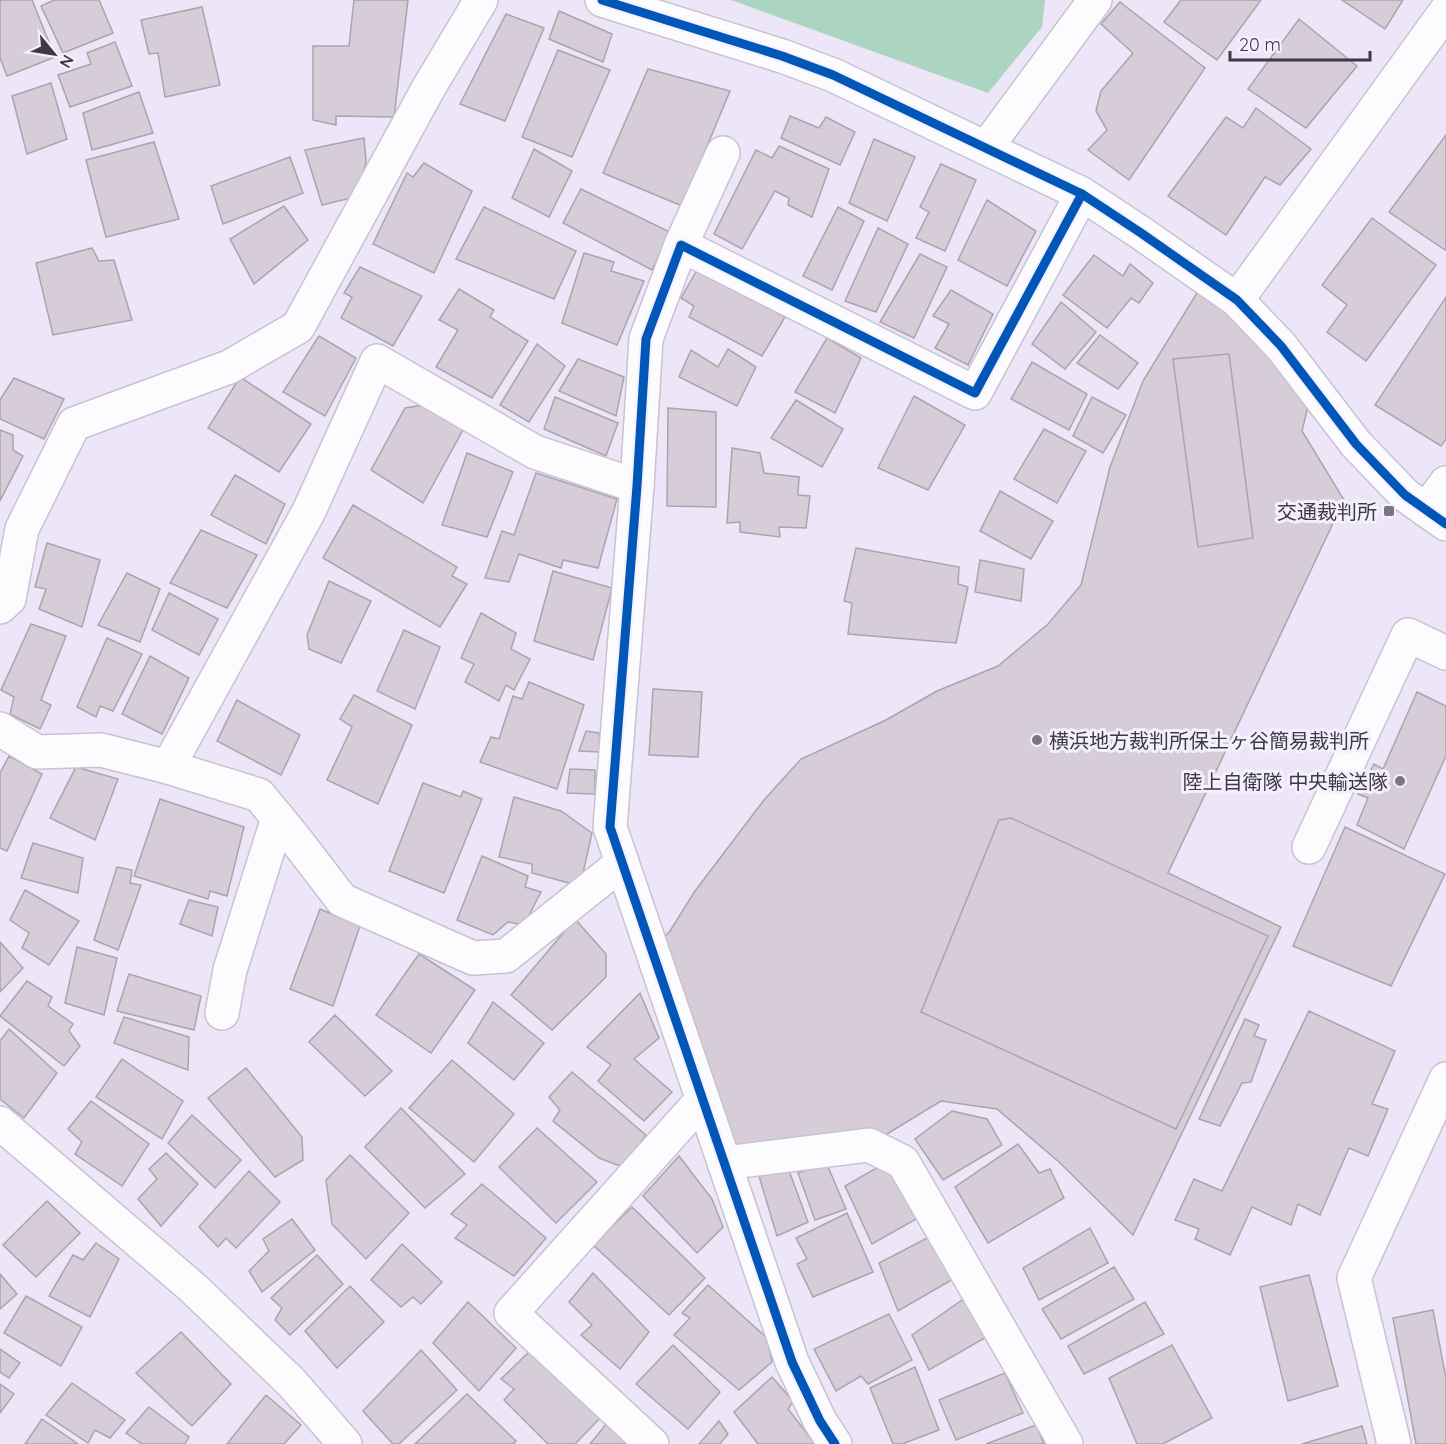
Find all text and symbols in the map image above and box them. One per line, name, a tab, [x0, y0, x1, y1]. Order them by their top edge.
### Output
north arrow	[24, 24, 84, 84]
scale bar	[1230, 24, 1370, 62]
text: 20 m	[1239, 33, 1281, 56]
text: N	[55, 51, 79, 72]
place label: 交通裁判所	[1277, 499, 1377, 524]
marker: 交通裁判所	[1382, 504, 1396, 518]
place label: 横浜地方裁判所保土ヶ谷簡易裁判所	[1049, 728, 1369, 753]
marker: 横浜地方裁判所保土ヶ谷簡易裁判所	[1030, 733, 1044, 747]
place label: 陸上自衛隊 中央輸送隊	[1183, 769, 1388, 794]
marker: 陸上自衛隊 中央輸送隊	[1393, 774, 1407, 788]

